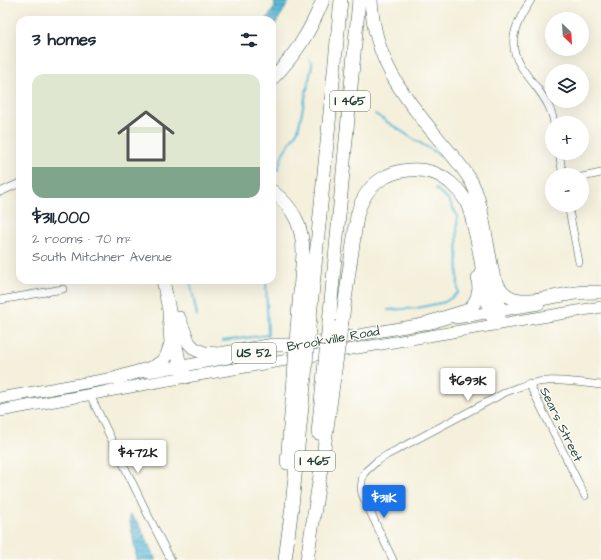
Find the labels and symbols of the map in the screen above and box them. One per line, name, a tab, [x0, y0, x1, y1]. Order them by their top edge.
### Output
north arrow	[545, 12, 589, 56]
road number: I 465	[330, 91, 370, 111]
street label: Brookville Road	[285, 322, 381, 356]
road number: US 52	[232, 343, 276, 363]
pin: $693K	[440, 368, 496, 402]
street label: Sears Street	[535, 384, 587, 465]
pin: $472K	[110, 440, 166, 474]
road number: I 465	[295, 451, 335, 471]
pin: $311K	[356, 485, 412, 519]

